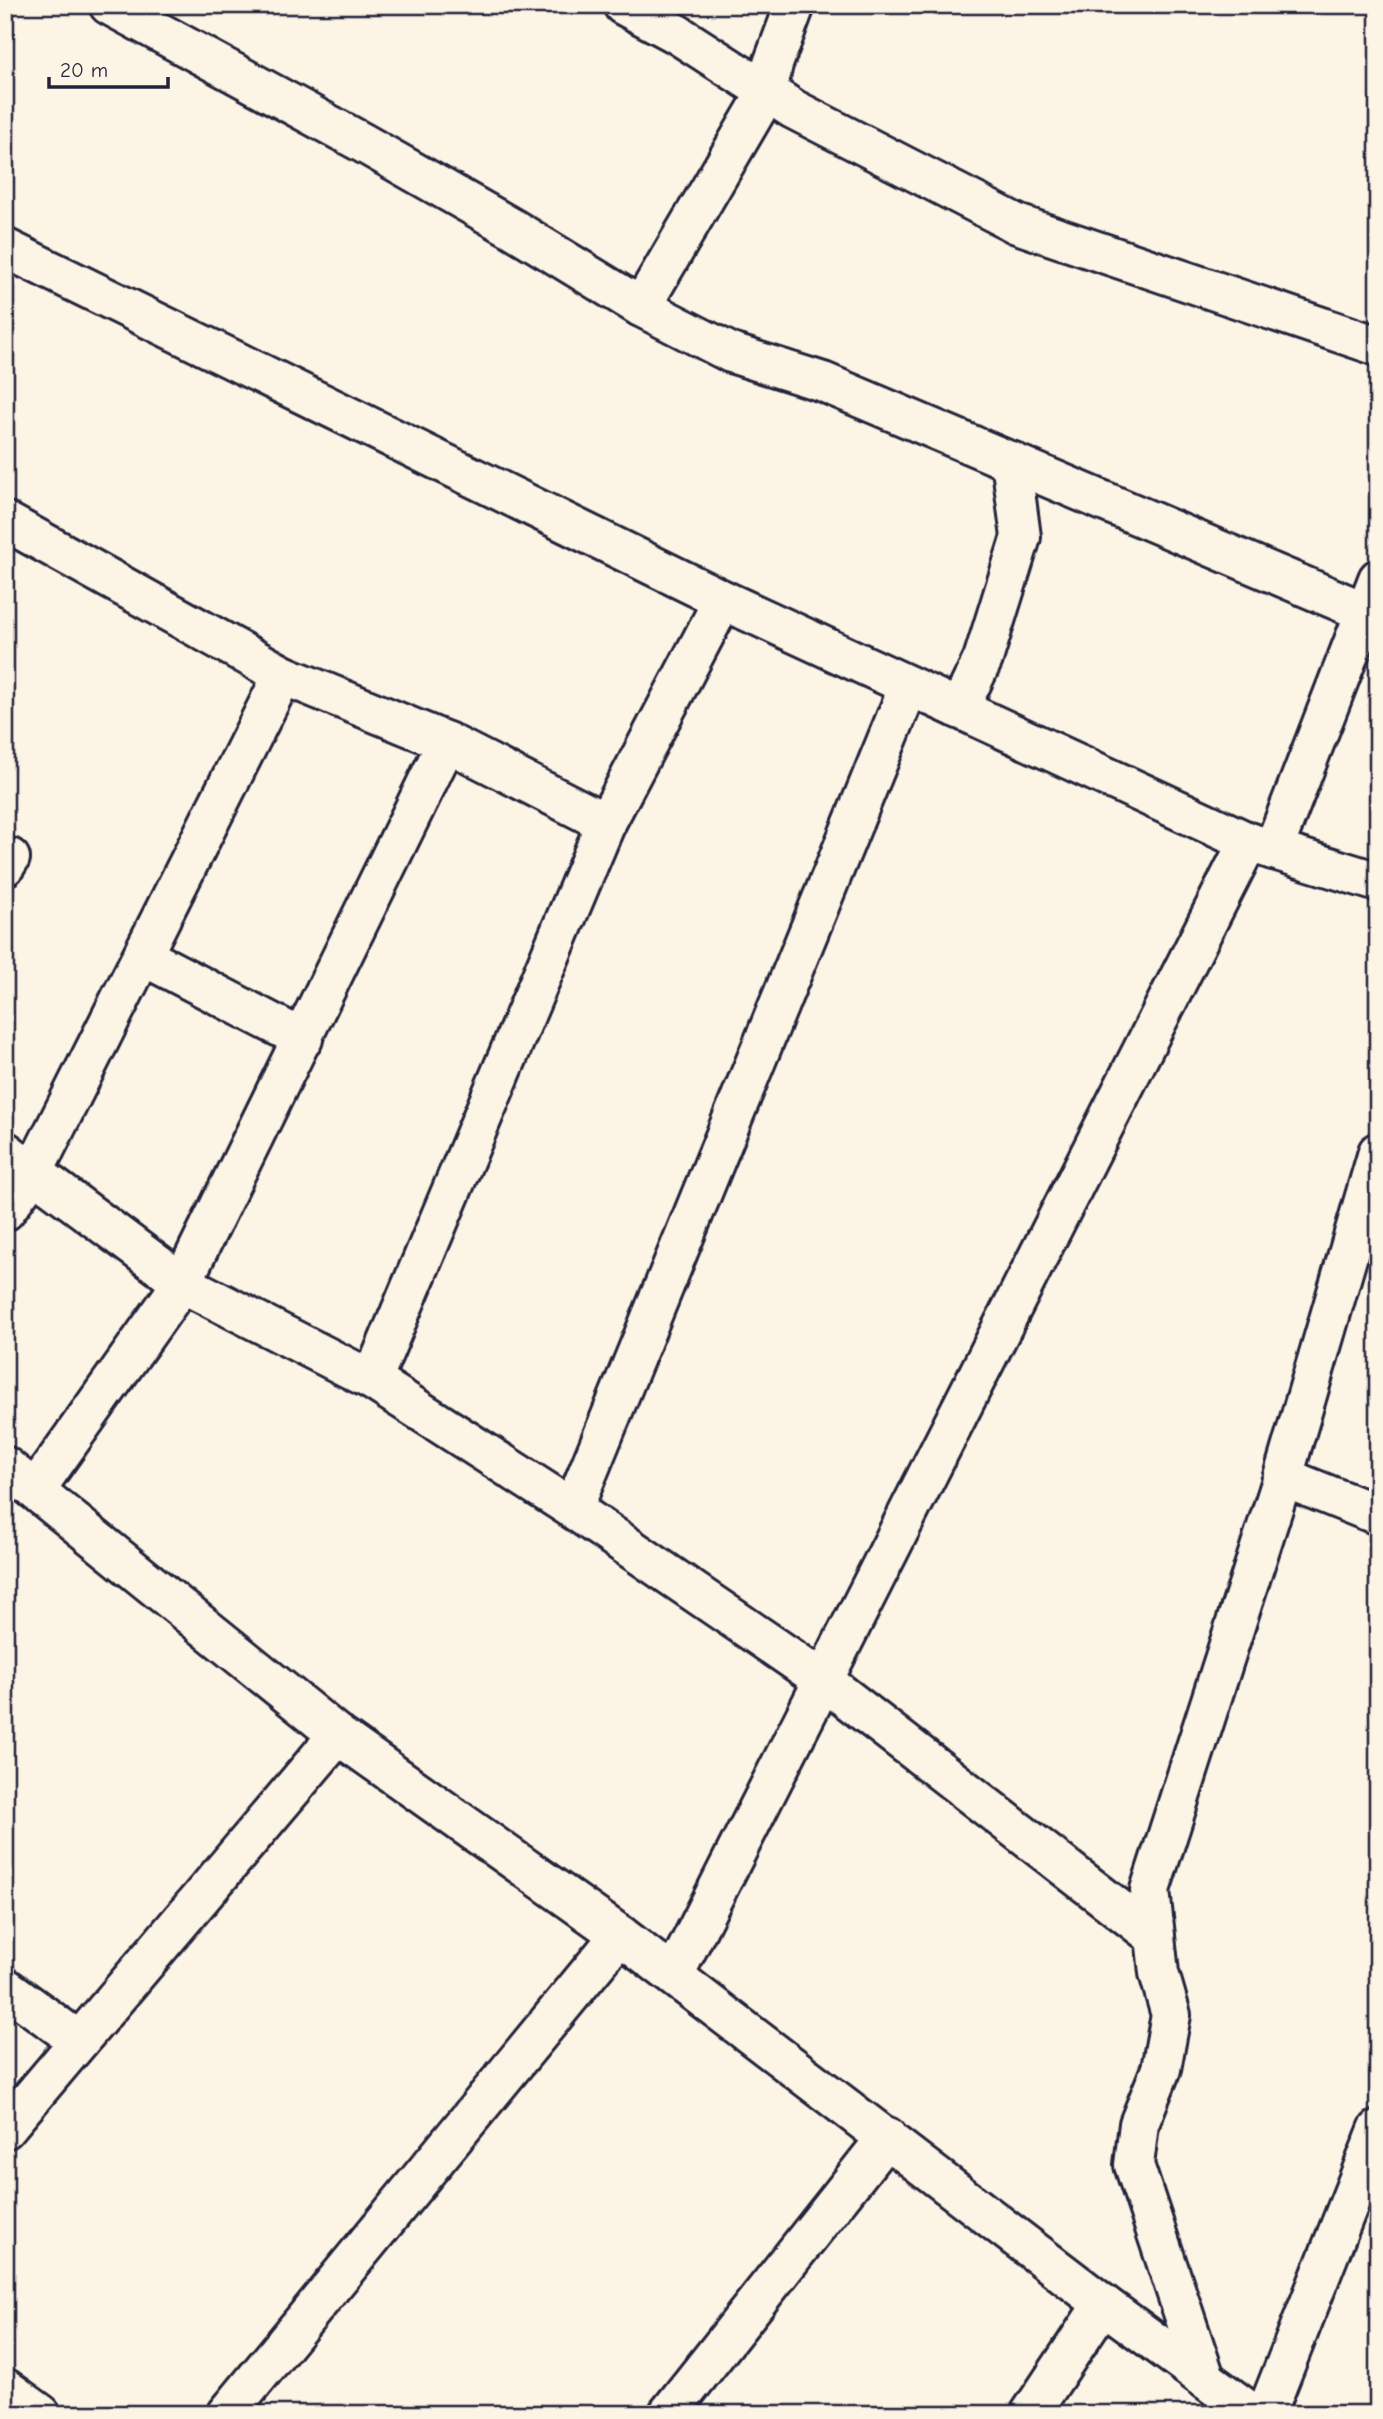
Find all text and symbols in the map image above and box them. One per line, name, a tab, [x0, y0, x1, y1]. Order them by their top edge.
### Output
scale bar	[49, 46, 168, 90]
text: 20 m	[60, 58, 108, 82]

